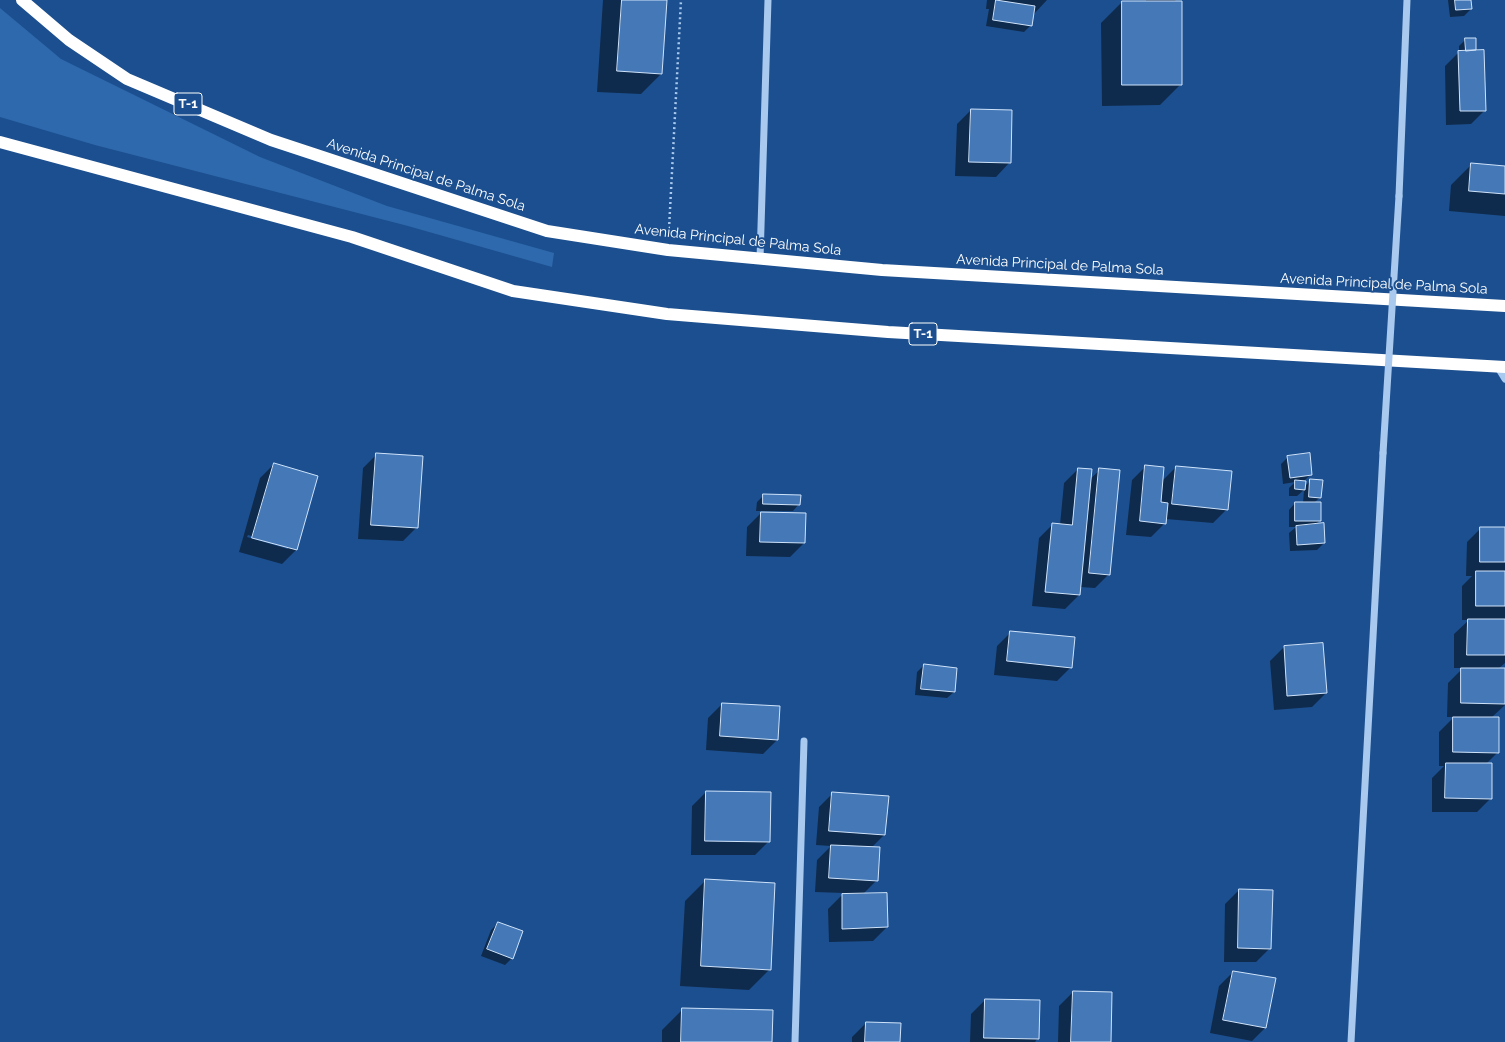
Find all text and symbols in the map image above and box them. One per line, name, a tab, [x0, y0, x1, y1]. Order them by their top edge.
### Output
road number: T-1	[174, 93, 202, 115]
street label: Avenida Principal de Palma Sola	[325, 135, 527, 215]
street label: Avenida Principal de Palma Sola	[634, 221, 842, 259]
street label: Avenida Principal de Palma Sola	[956, 251, 1164, 279]
street label: Avenida Principal de Palma Sola	[1280, 270, 1488, 298]
road number: T-1	[909, 323, 937, 345]

